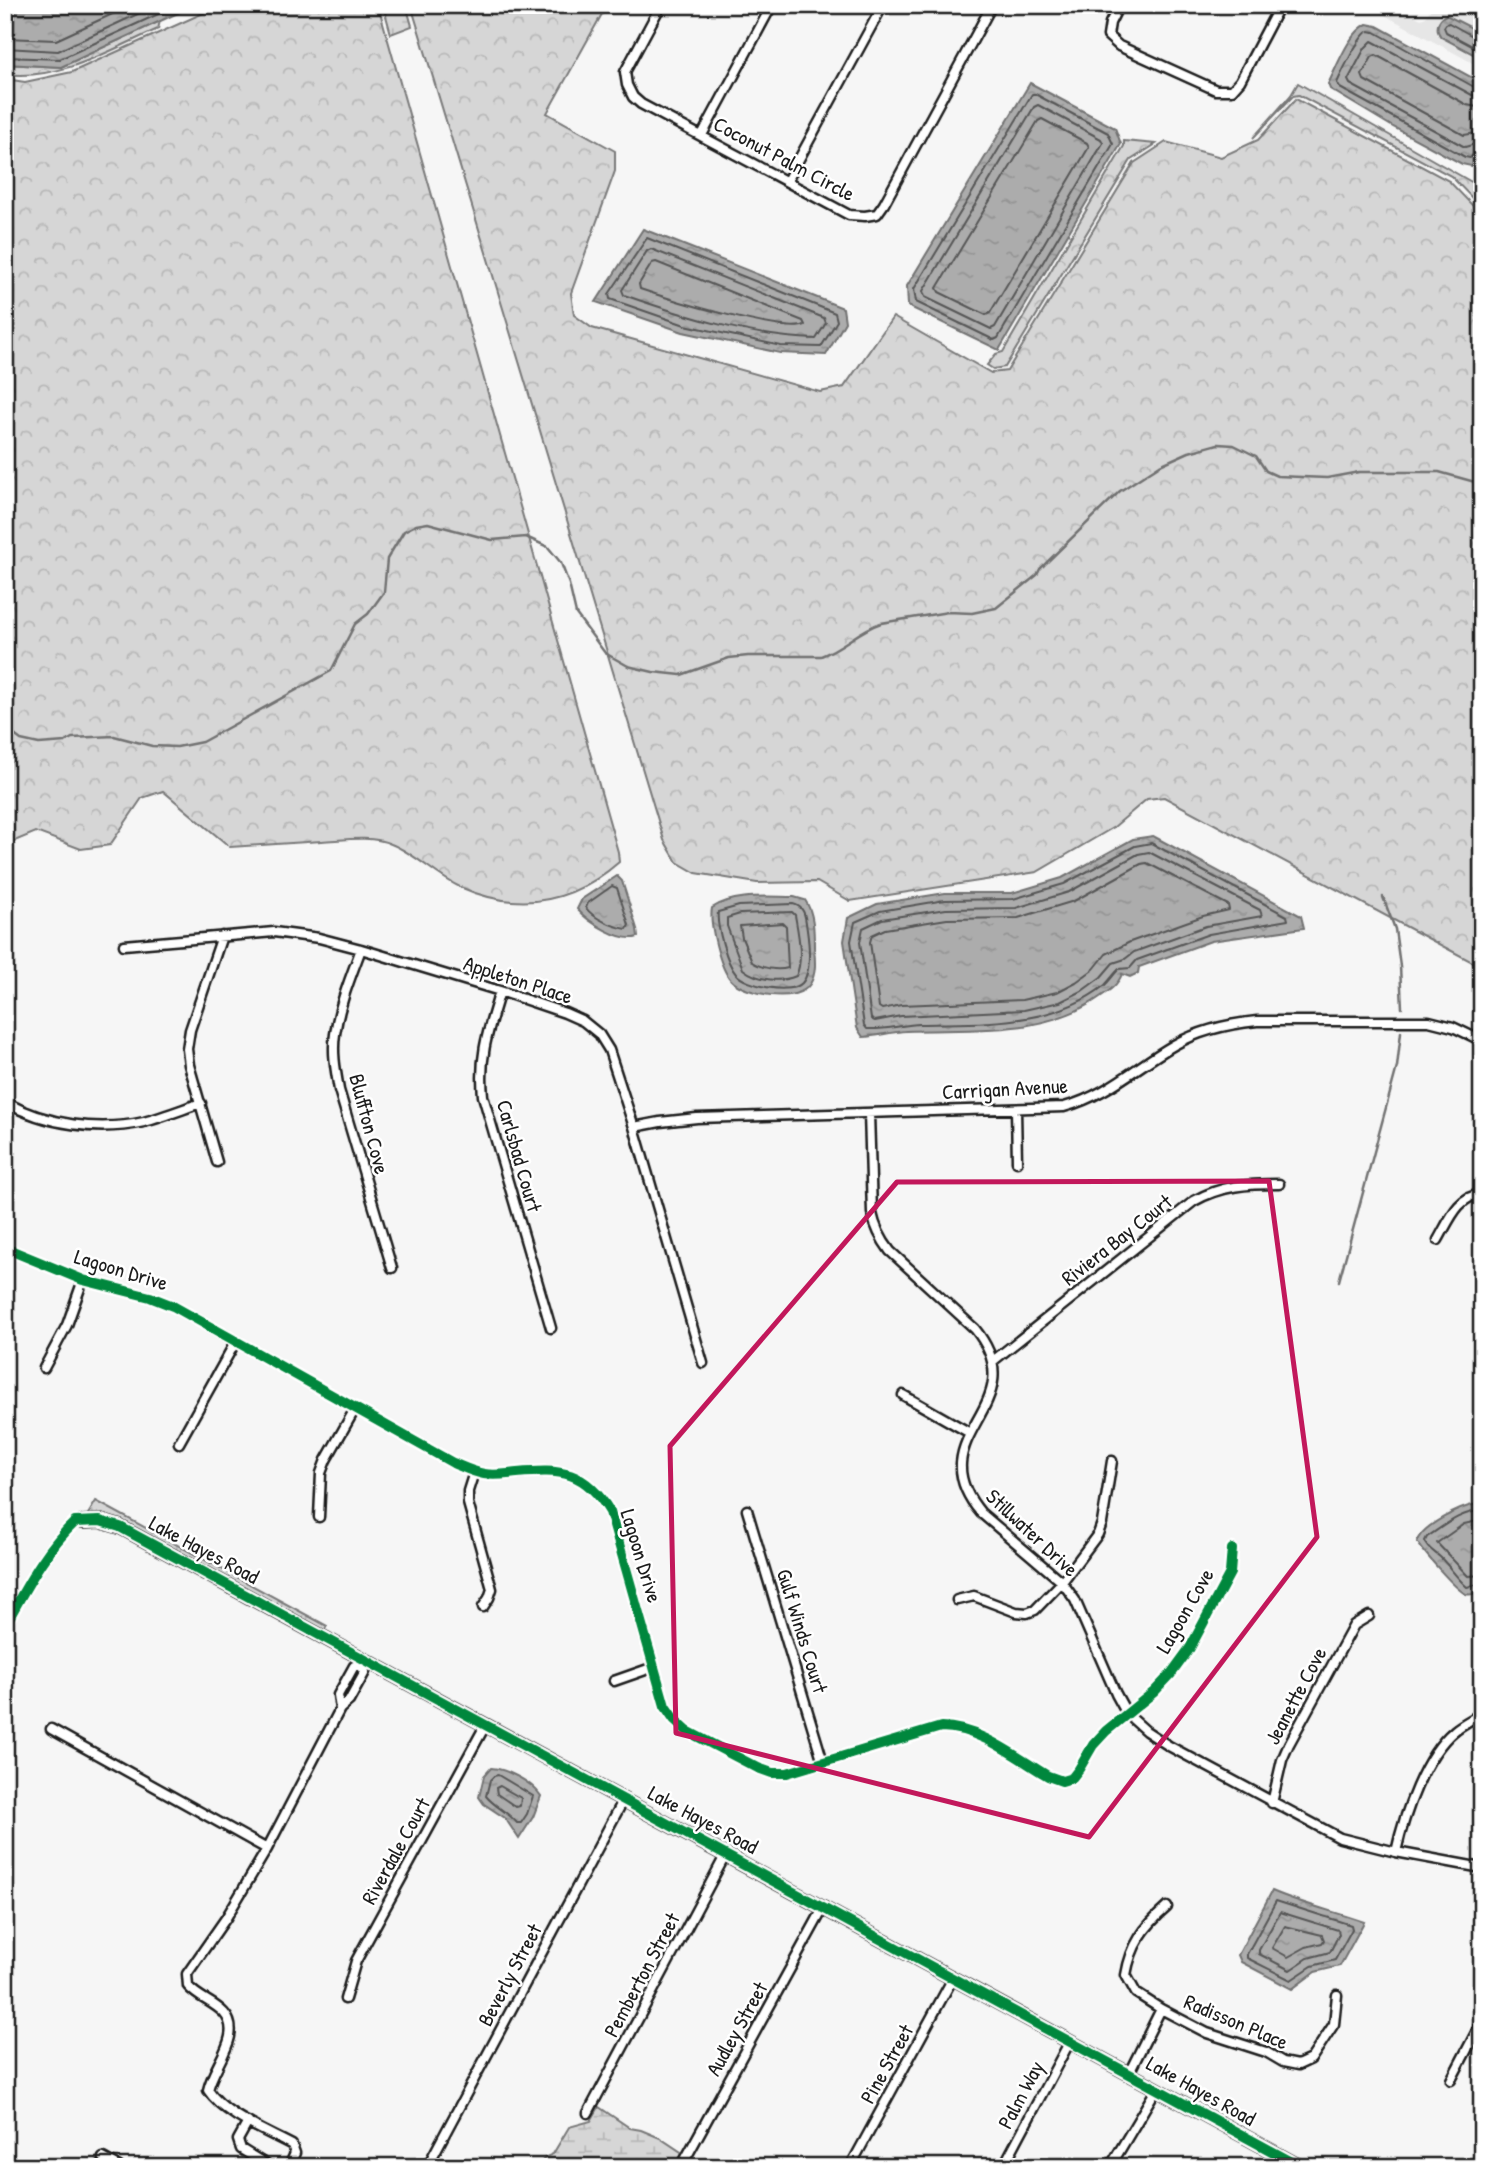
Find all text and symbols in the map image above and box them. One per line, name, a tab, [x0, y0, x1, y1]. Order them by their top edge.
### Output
street label: Coconut Palm Circle	[709, 109, 860, 208]
street label: Appleton Place	[460, 948, 576, 1011]
street label: Bluffton Cove	[342, 1071, 397, 1177]
street label: Carrigan Avenue	[941, 1071, 1069, 1106]
street label: Carlsbad Court	[490, 1097, 549, 1216]
street label: Riviera Bay Court	[1055, 1187, 1179, 1292]
street label: Lagoon Drive	[71, 1242, 171, 1297]
street label: Stillwater Drive	[980, 1482, 1085, 1583]
street label: Lagoon Drive	[614, 1506, 669, 1606]
street label: Lake Hayes Road	[144, 1508, 264, 1591]
street label: Lagoon Cove	[1149, 1563, 1220, 1658]
street label: Gulf Winds Court	[770, 1565, 835, 1697]
street label: Jeanette Cove	[1258, 1642, 1333, 1750]
street label: Lake Hayes Road	[643, 1778, 763, 1861]
street label: Riverdale Court	[354, 1791, 437, 1909]
street label: Pemberton Street	[597, 1907, 687, 2042]
street label: Beverly Street	[470, 1918, 549, 2031]
street label: Audley Street	[699, 1976, 775, 2081]
street label: Radisson Place	[1180, 1987, 1293, 2056]
street label: Pine Street	[853, 2018, 921, 2109]
street label: Lake Hayes Road	[1141, 2049, 1261, 2132]
street label: Palm Way	[991, 2056, 1051, 2134]

